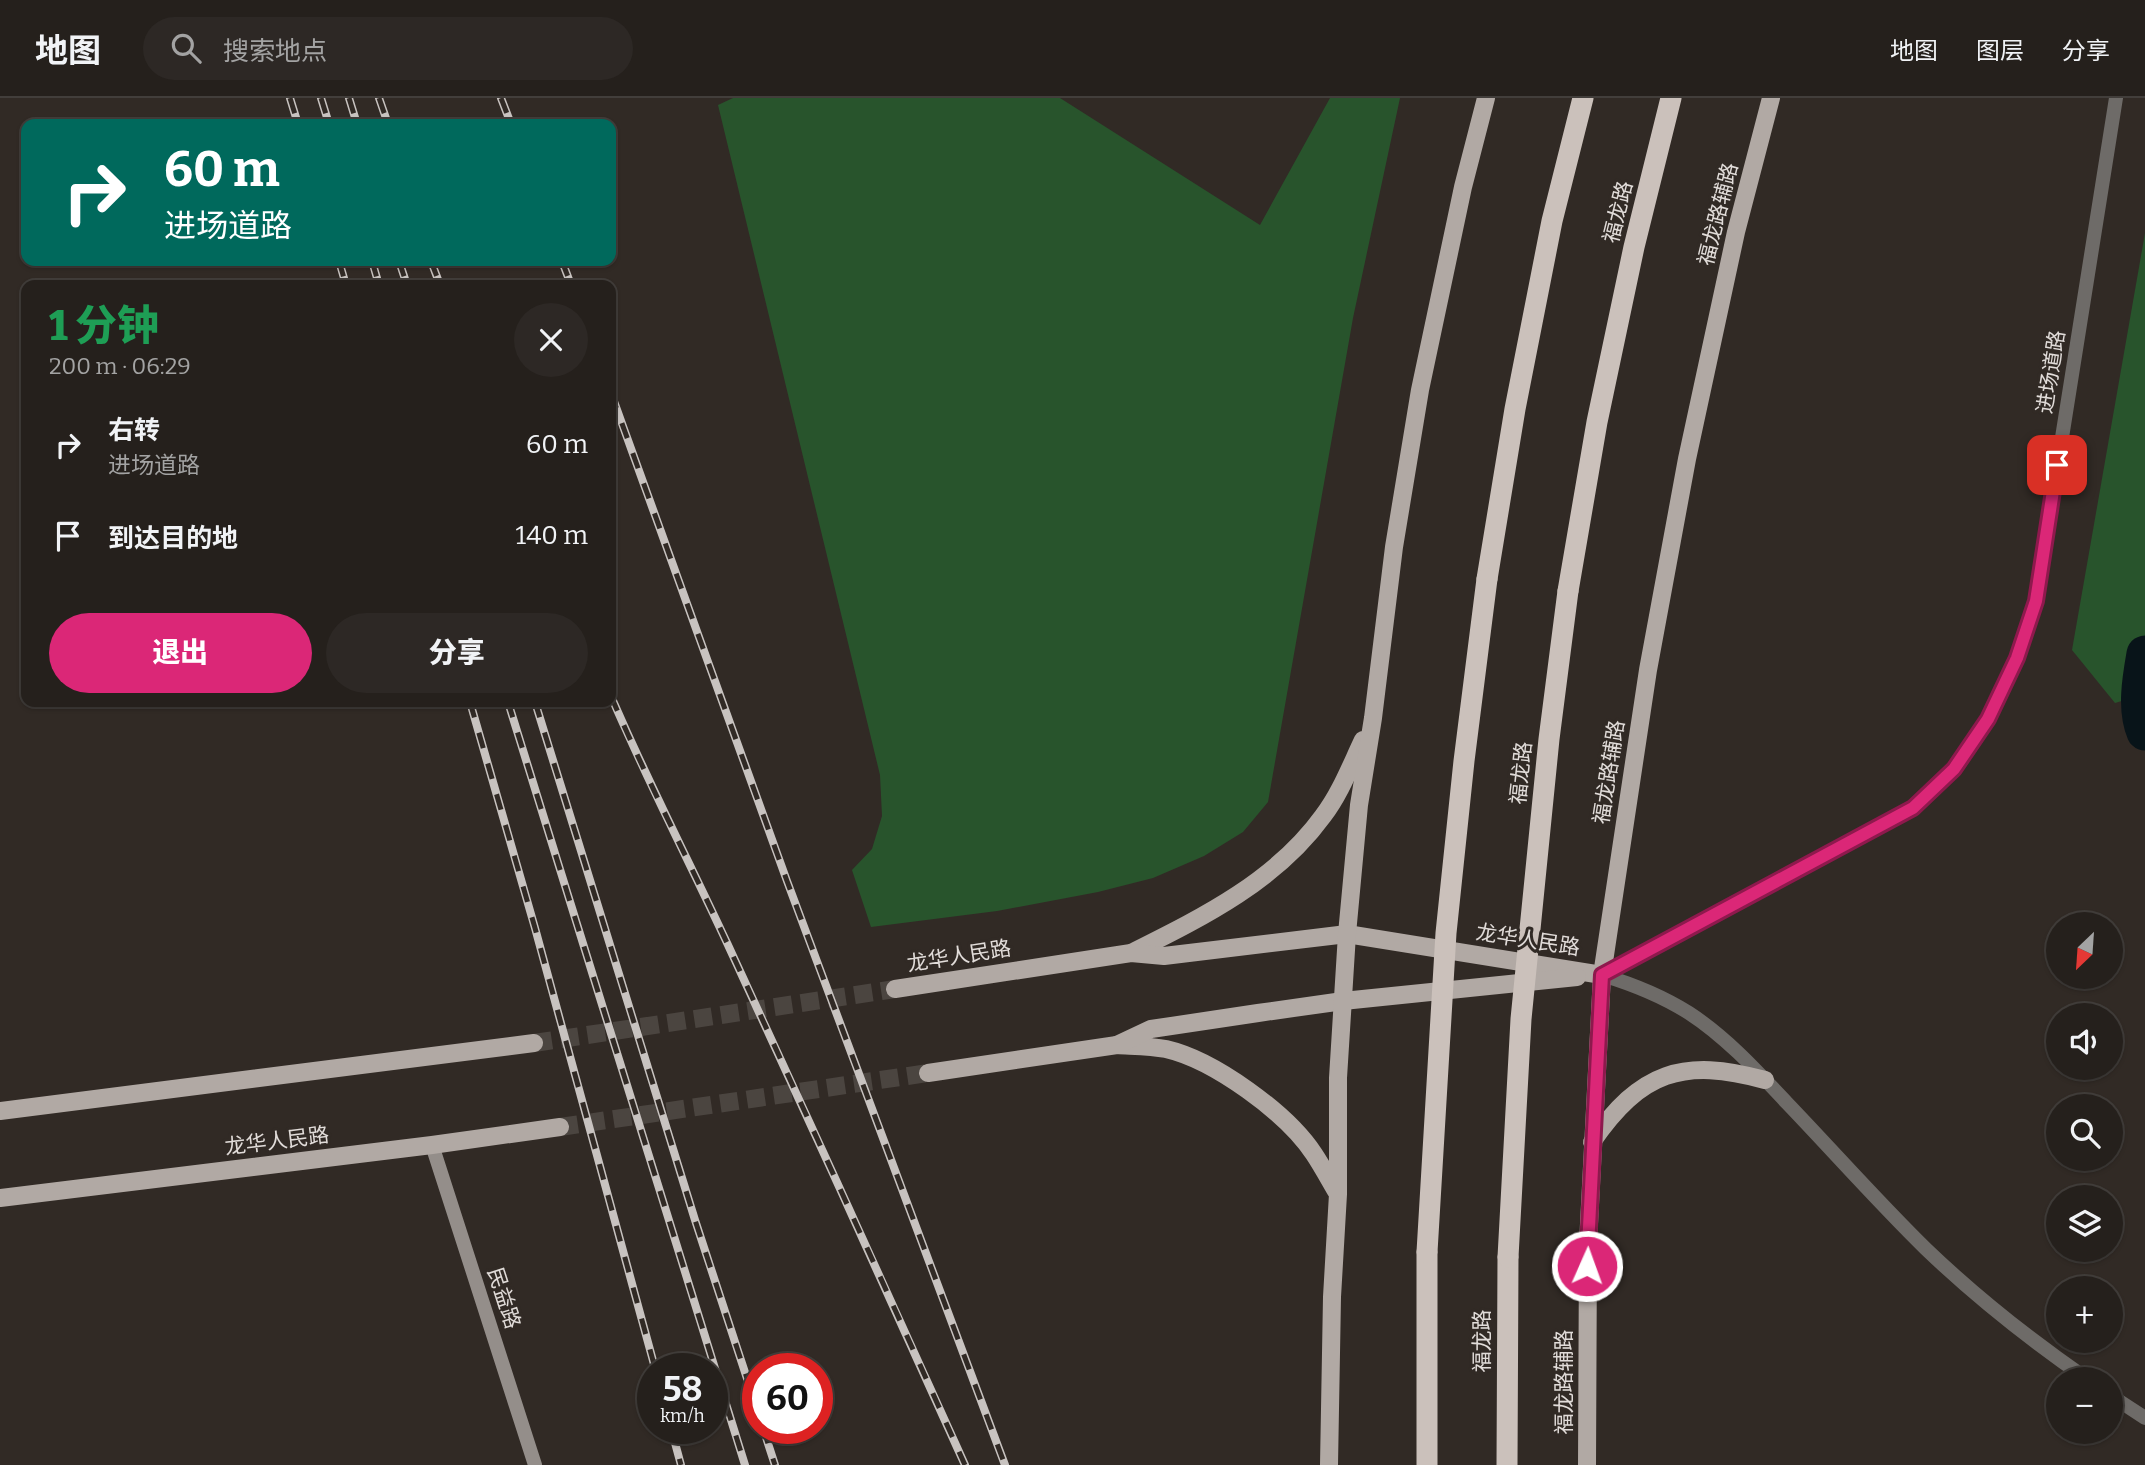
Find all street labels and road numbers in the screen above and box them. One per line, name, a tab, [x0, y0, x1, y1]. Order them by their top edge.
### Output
street label: 福龙路辅路	[1693, 160, 1743, 268]
street label: 福龙路	[1598, 178, 1638, 246]
street label: 进场道路	[2032, 328, 2070, 416]
street label: 福龙路辅路	[1588, 718, 1630, 826]
street label: 福龙路	[1505, 740, 1537, 806]
street label: 龙华人民路	[1474, 919, 1582, 961]
street label: 龙华人民路	[905, 935, 1013, 977]
street label: 龙华人民路	[223, 1122, 331, 1160]
street label: 民益路	[482, 1264, 526, 1332]
street label: 福龙路	[1469, 1310, 1495, 1373]
street label: 福龙路辅路	[1551, 1330, 1577, 1435]

